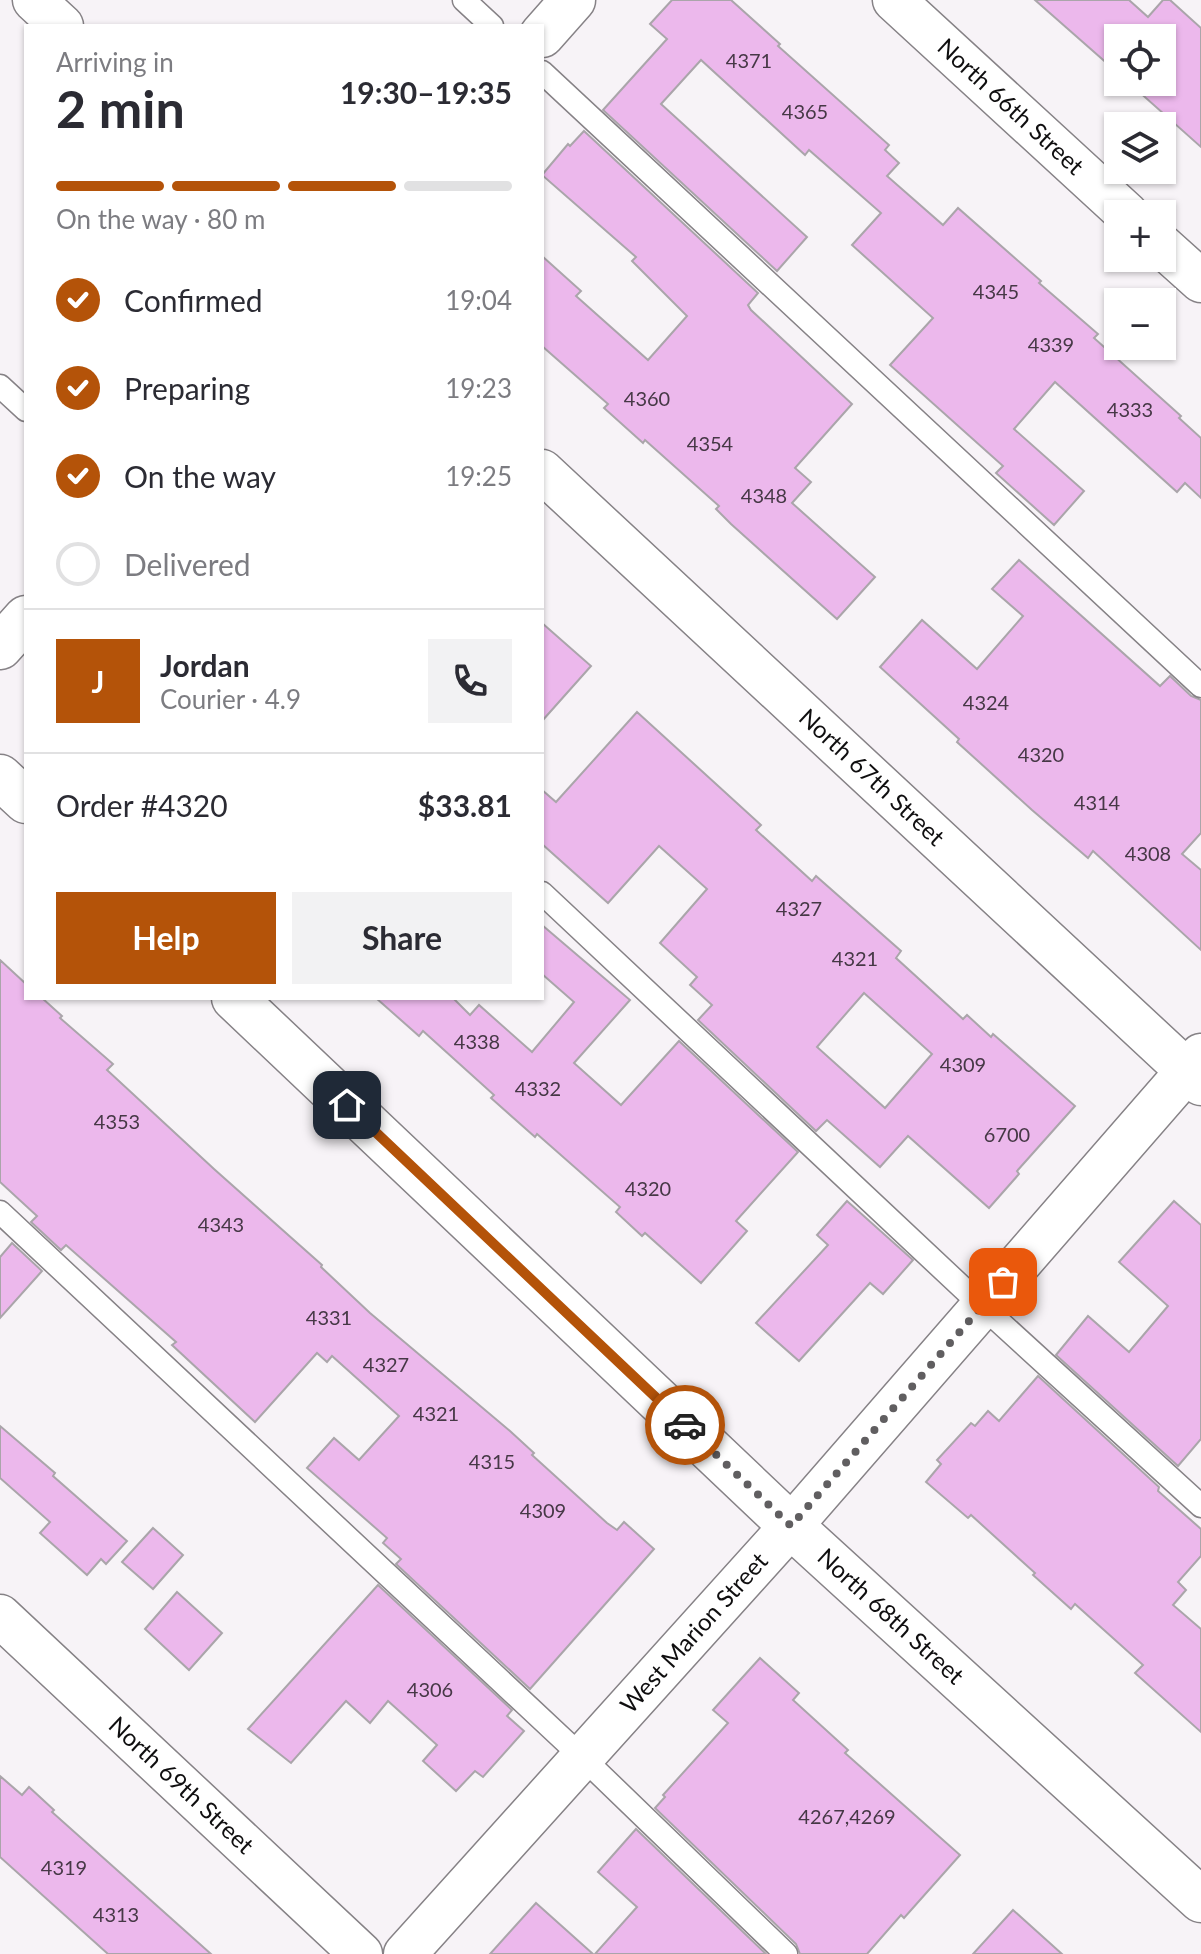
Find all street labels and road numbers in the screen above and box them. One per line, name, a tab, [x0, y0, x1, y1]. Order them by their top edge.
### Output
street label: North 66th Street	[932, 32, 1091, 180]
street label: North 67th Street	[794, 702, 951, 851]
street label: North 68th Street	[812, 1542, 971, 1690]
street label: West Marion Street	[613, 1546, 773, 1718]
street label: North 69th Street	[104, 1710, 261, 1859]

